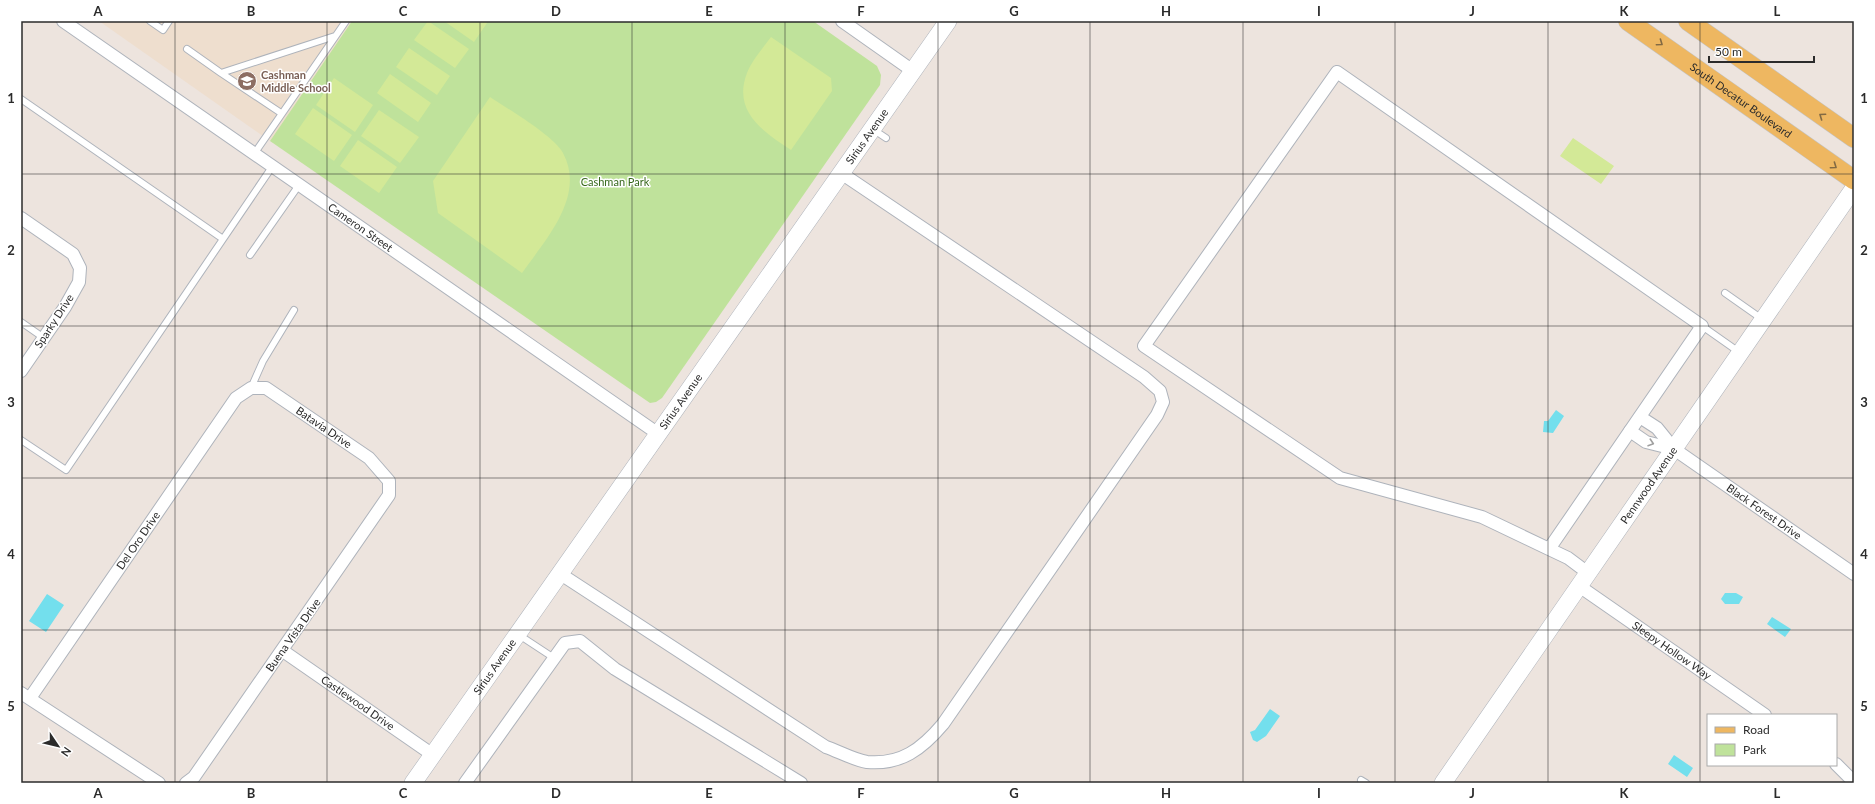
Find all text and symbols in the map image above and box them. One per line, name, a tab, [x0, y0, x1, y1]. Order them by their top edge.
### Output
text: A	[92, 3, 103, 19]
text: B	[247, 3, 256, 19]
text: C	[399, 3, 408, 19]
text: D	[551, 3, 561, 19]
text: E	[705, 3, 713, 19]
text: F	[857, 3, 865, 19]
text: G	[1009, 3, 1019, 19]
text: H	[1161, 3, 1171, 19]
text: I	[1317, 3, 1321, 19]
text: J	[1469, 3, 1475, 19]
text: K	[1620, 3, 1630, 19]
text: L	[1774, 3, 1781, 19]
one-way arrow	[1656, 38, 1663, 46]
scale bar	[1709, 38, 1814, 64]
text: 50 m	[1715, 44, 1742, 59]
street label: South Decatur Boulevard	[1688, 60, 1795, 140]
place label: Cashman Middle School	[261, 68, 331, 94]
school or university icon: Cashman Middle School	[236, 70, 258, 92]
text: 1	[7, 90, 15, 106]
text: 1	[1860, 90, 1868, 106]
street label: Sirius Avenue	[843, 106, 891, 167]
one-way arrow	[1820, 114, 1827, 121]
one-way arrow	[1829, 161, 1836, 168]
park label: Cashman Park	[581, 175, 650, 188]
street label: Cameron Street	[326, 200, 396, 254]
text: 2	[7, 242, 15, 258]
text: 2	[1860, 242, 1868, 258]
street label: Sparky Drive	[31, 291, 76, 350]
street label: Sirius Avenue	[656, 371, 704, 432]
text: 3	[7, 394, 15, 410]
text: 3	[1860, 394, 1868, 410]
street label: Batavia Drive	[294, 403, 355, 451]
one-way arrow	[1647, 438, 1654, 447]
street label: Pennwood Avenue	[1617, 444, 1680, 526]
street label: Black Forest Drive	[1724, 481, 1804, 542]
street label: Del Oro Drive	[113, 509, 162, 572]
text: 4	[7, 546, 15, 562]
text: 4	[1860, 546, 1868, 562]
street label: Buena Vista Drive	[263, 595, 323, 674]
street label: Sleepy Hollow Way	[1630, 618, 1714, 682]
street label: Sirius Avenue	[470, 636, 518, 697]
street label: Castlewood Drive	[319, 673, 397, 732]
text: 5	[7, 698, 15, 714]
text: 5	[1860, 698, 1868, 714]
legend	[1707, 714, 1837, 766]
text: Road	[1743, 722, 1770, 737]
north arrow	[38, 726, 78, 766]
text: Park	[1743, 742, 1767, 757]
text: N	[59, 745, 74, 759]
text: A	[92, 785, 103, 801]
text: B	[247, 785, 256, 801]
text: C	[399, 785, 408, 801]
text: D	[551, 785, 561, 801]
text: E	[705, 785, 713, 801]
text: F	[857, 785, 865, 801]
text: G	[1009, 785, 1019, 801]
text: H	[1161, 785, 1171, 801]
text: I	[1317, 785, 1321, 801]
text: J	[1469, 785, 1475, 801]
text: K	[1620, 785, 1630, 801]
text: L	[1774, 785, 1781, 801]

